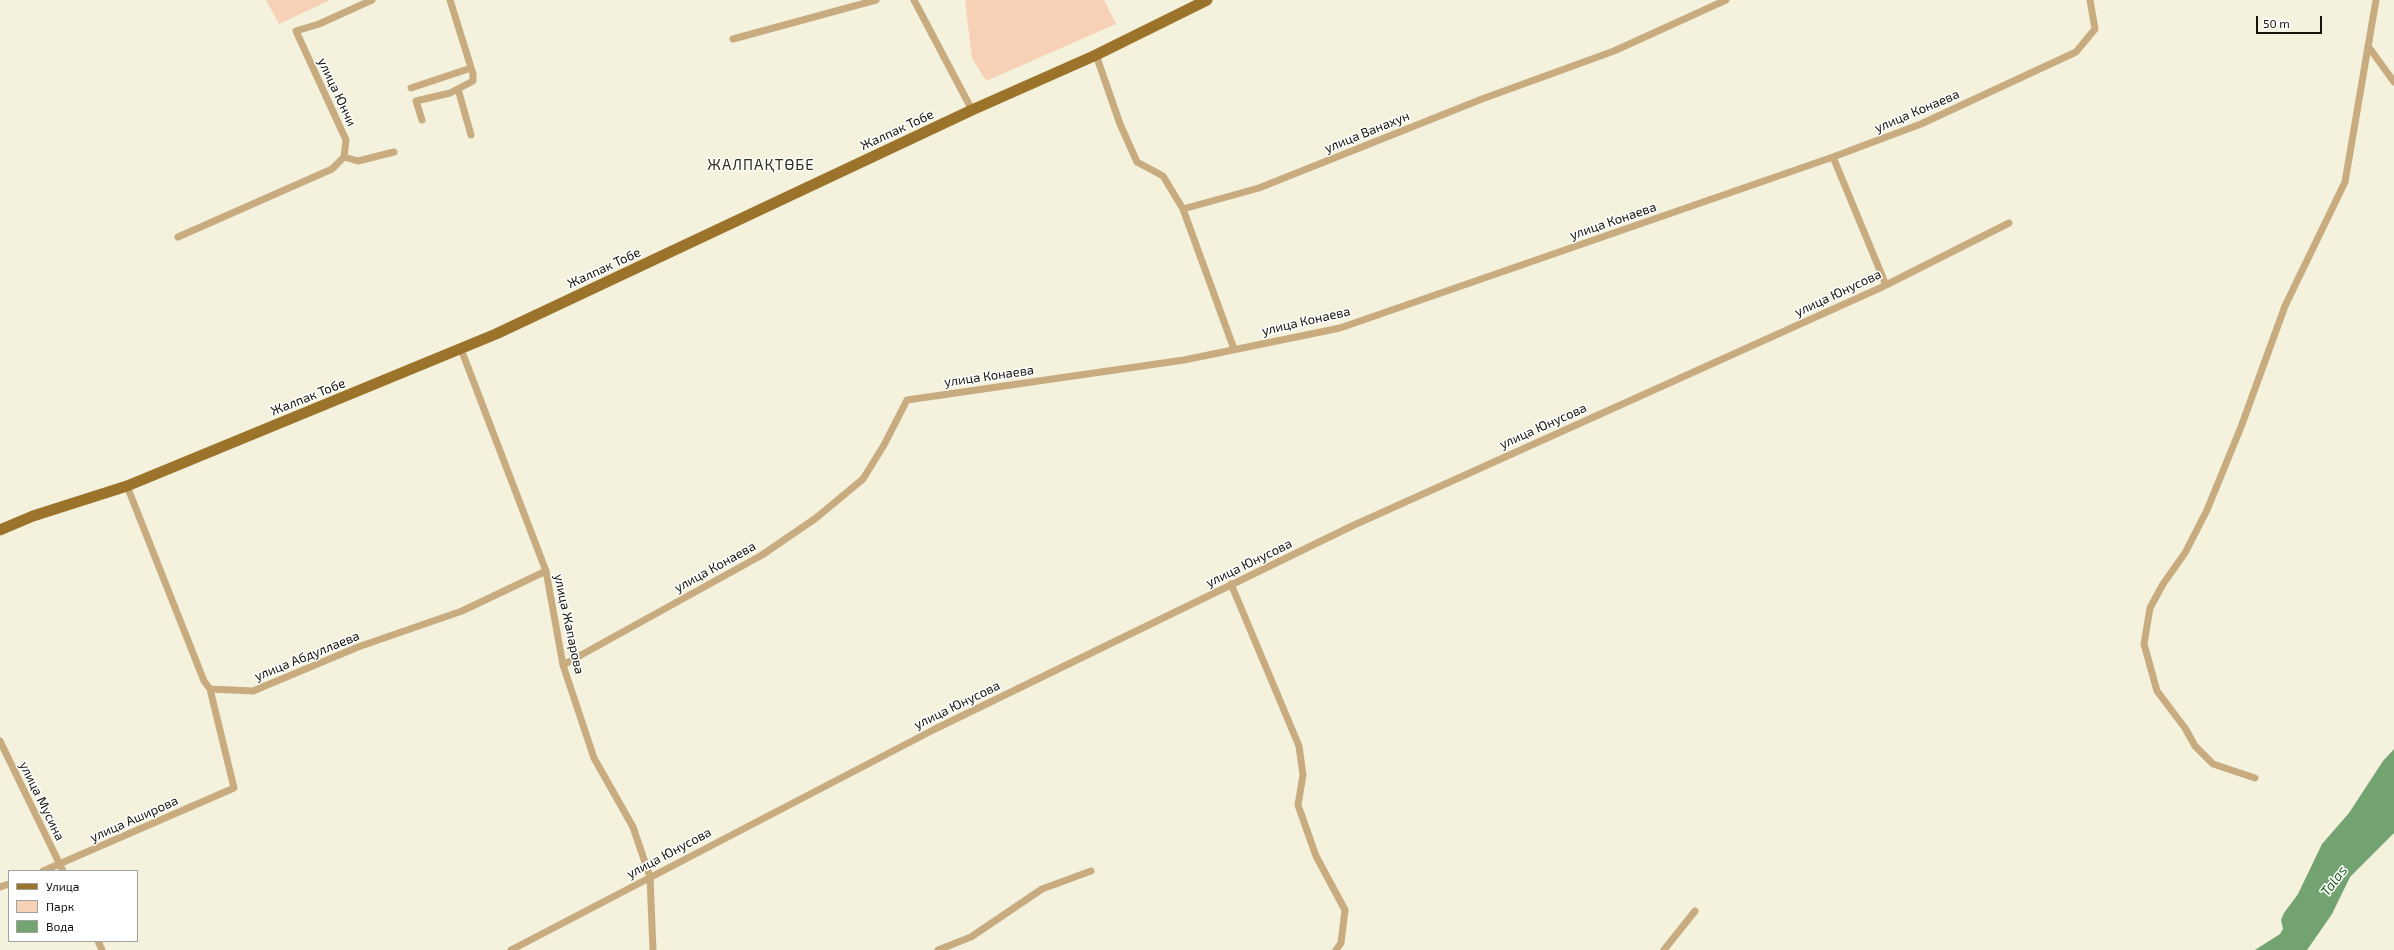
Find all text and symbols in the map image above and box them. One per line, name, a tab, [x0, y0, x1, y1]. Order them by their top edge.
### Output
scale bar	[2258, 8, 2324, 34]
text: 50 m	[2263, 16, 2290, 30]
street label: улица Юнчи	[314, 55, 360, 129]
street label: улица Конаева	[1872, 86, 1962, 136]
street label: Жалпак Тобе	[858, 106, 936, 154]
street label: улица Ванахун	[1322, 108, 1412, 156]
district label: ЖАЛПАҚТӨБЕ	[707, 156, 815, 174]
street label: улица Конаева	[1568, 199, 1658, 243]
street label: Жалпак Тобе	[565, 244, 643, 292]
street label: улица Юнусова	[1792, 266, 1884, 320]
street label: улица Конаева	[1260, 303, 1352, 339]
street label: улица Конаева	[943, 362, 1035, 390]
street label: Жалпак Тобе	[269, 375, 347, 419]
street label: улица Юнусова	[1497, 400, 1589, 452]
street label: улица Юнусова	[1203, 535, 1295, 591]
street label: улица Конаева	[672, 538, 758, 596]
street label: улица Жапарова	[551, 572, 587, 676]
street label: улица Абдуллаева	[252, 628, 362, 684]
street label: улица Юнусова	[911, 677, 1003, 733]
street label: улица Мусина	[16, 759, 68, 843]
street label: улица Аширова	[88, 793, 180, 845]
street label: улица Юнусова	[624, 824, 714, 882]
water label: Talas	[2317, 862, 2351, 900]
legend	[8, 870, 138, 942]
text: Улица	[46, 879, 79, 893]
text: Парк	[46, 899, 74, 913]
text: Вода	[46, 919, 74, 933]

